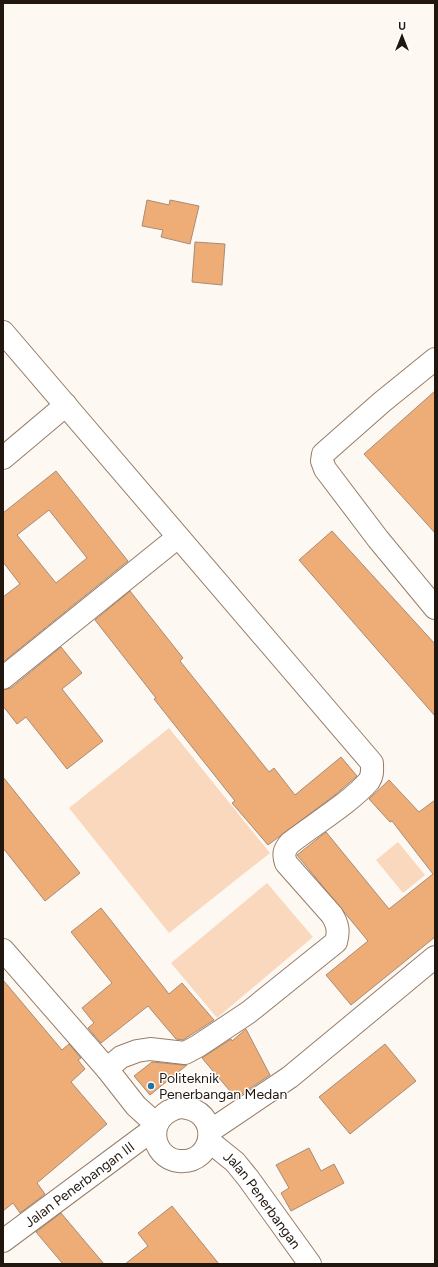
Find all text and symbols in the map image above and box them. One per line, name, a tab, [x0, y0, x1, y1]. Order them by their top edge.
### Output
north arrow	[382, 16, 422, 56]
text: U	[398, 20, 406, 33]
place label: Politeknik Penerbangan Medan	[159, 1070, 287, 1103]
marker: Politeknik Penerbangan Medan	[146, 1081, 156, 1091]
street label: Jalan Penerbangan III	[21, 1138, 138, 1231]
street label: Jalan Penerbangan	[220, 1148, 304, 1252]

